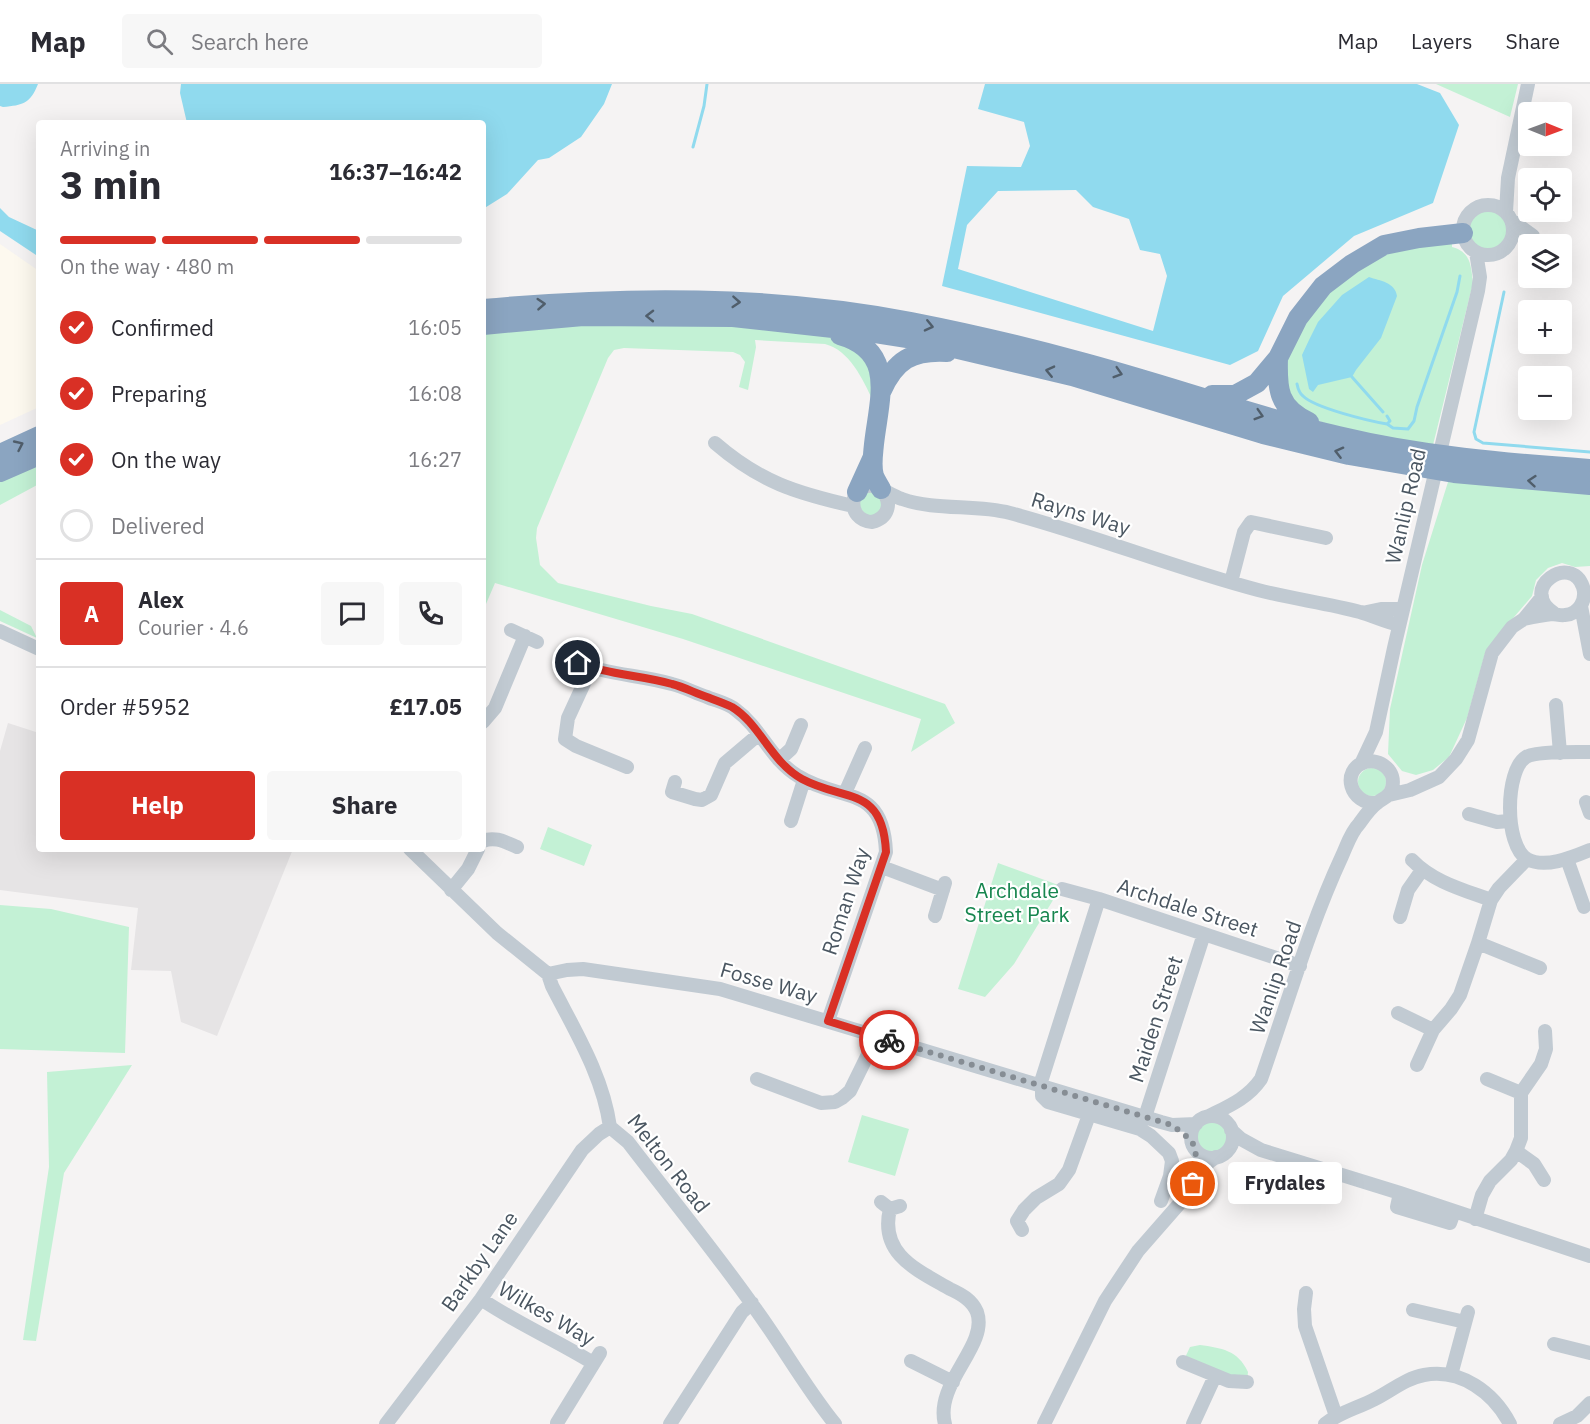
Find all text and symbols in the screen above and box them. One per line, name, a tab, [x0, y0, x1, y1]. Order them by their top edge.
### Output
search box	[122, 14, 542, 68]
text: Map	[30, 23, 86, 60]
icon: search	[143, 25, 176, 58]
text: Search here	[191, 27, 309, 56]
text: Map	[1338, 27, 1378, 55]
text: Layers	[1411, 27, 1473, 55]
text: Share	[1506, 27, 1560, 55]
north arrow	[1518, 102, 1572, 156]
map controls	[1518, 102, 1572, 420]
text: Arriving in	[60, 135, 150, 162]
text: 16:37–16:42	[329, 157, 462, 186]
text: 3 min	[60, 159, 162, 210]
button: locate	[1518, 168, 1572, 222]
button: layers	[1518, 234, 1572, 288]
text: On the way · 480 m	[60, 253, 234, 280]
one-way arrow	[732, 295, 741, 308]
one-way arrow	[537, 298, 546, 311]
button: +	[1518, 300, 1572, 354]
one-way arrow	[645, 310, 654, 322]
icon: check	[60, 311, 93, 344]
text: Confirmed	[111, 313, 214, 342]
text: 16:05	[408, 314, 462, 341]
one-way arrow	[924, 319, 934, 332]
one-way arrow	[1046, 365, 1056, 378]
one-way arrow	[1113, 366, 1123, 378]
button: −	[1518, 366, 1572, 420]
icon: check	[60, 377, 93, 410]
text: Preparing	[111, 379, 206, 408]
text: 16:08	[408, 380, 462, 407]
one-way arrow	[1253, 408, 1264, 420]
one-way arrow	[13, 440, 24, 452]
icon: check	[60, 443, 93, 476]
text: On the way	[111, 445, 221, 474]
street label: Wanlip Road	[1378, 445, 1432, 567]
text: 16:27	[408, 446, 462, 473]
one-way arrow	[1334, 447, 1344, 460]
one-way arrow	[1527, 475, 1536, 488]
street label: Rayns Way	[1028, 485, 1134, 541]
text: Delivered	[111, 511, 205, 540]
button: chat	[321, 582, 384, 645]
button: phone	[399, 582, 462, 645]
text: Alex	[138, 585, 184, 614]
text: A	[84, 599, 99, 628]
text: Courier · 4.6	[138, 614, 249, 641]
pin	[552, 637, 603, 688]
icon: home	[561, 646, 594, 679]
text: Order #5952	[60, 692, 190, 721]
text: £17.05	[390, 692, 462, 721]
button: Help	[60, 771, 255, 840]
button: Share	[267, 771, 462, 840]
street label: Roman Way	[814, 843, 876, 958]
street label: Archdale Street	[1114, 871, 1262, 943]
park label: Archdale Street Park	[964, 876, 1070, 928]
street label: Wanlip Road	[1243, 917, 1307, 1037]
street label: Maiden Street	[1121, 952, 1189, 1086]
street label: Fosse Way	[717, 955, 821, 1009]
courier	[859, 1010, 919, 1070]
icon: bike	[873, 1024, 906, 1057]
street label: Melton Road	[622, 1108, 716, 1218]
pin	[1167, 1158, 1218, 1209]
callout: Frydales	[1229, 1163, 1343, 1205]
icon: bag	[1176, 1167, 1209, 1200]
text: Frydales	[1245, 1169, 1325, 1196]
street label: Barkby Lane	[434, 1205, 524, 1317]
street label: Wilkes Way	[494, 1274, 601, 1352]

